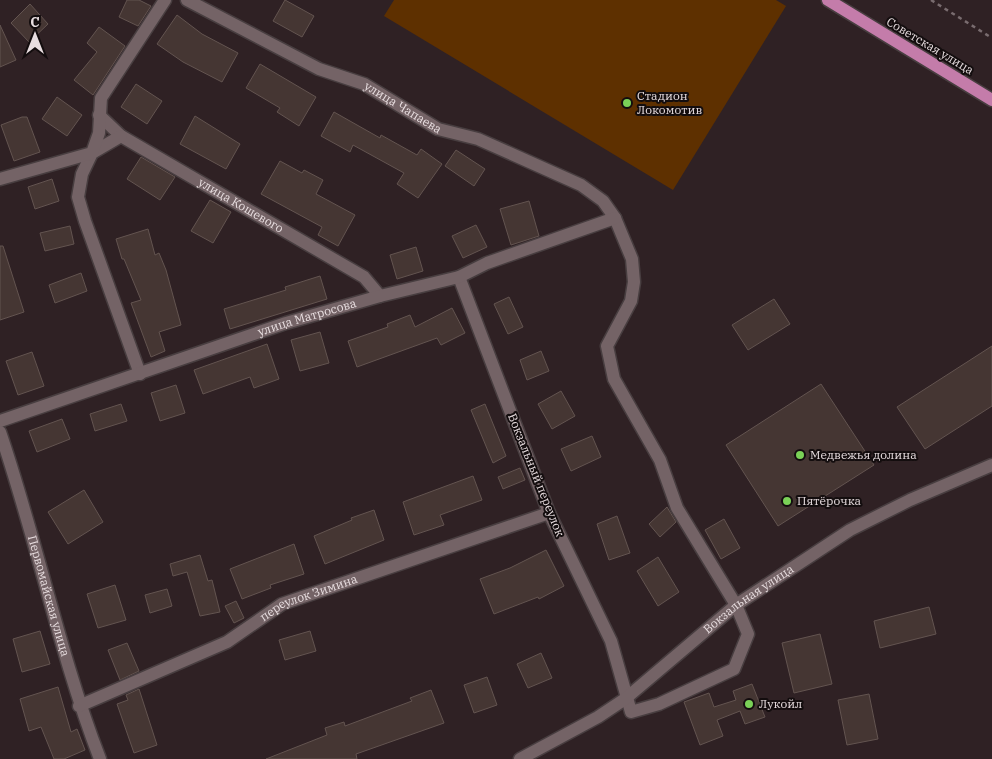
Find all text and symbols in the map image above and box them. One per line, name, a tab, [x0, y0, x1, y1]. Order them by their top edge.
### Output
north arrow	[10, 10, 60, 60]
text: С	[30, 13, 40, 31]
street label: Советская улица	[884, 14, 977, 78]
street label: улица Чапаева	[362, 78, 445, 137]
place label: Стадион Локомотив	[637, 88, 703, 117]
marker: Стадион Локомотив	[621, 97, 633, 109]
street label: улица Кошевого	[196, 175, 287, 236]
street label: улица Матросова	[256, 295, 358, 339]
street label: Вокзальный переулок	[505, 411, 568, 539]
place label: Медвежья долина	[810, 447, 917, 462]
marker: Медвежья долина	[794, 449, 806, 461]
place label: Пятёрочка	[797, 493, 862, 508]
marker: Пятёрочка	[781, 495, 793, 507]
street label: Первомайская улица	[25, 533, 73, 659]
street label: Вокзальная улица	[700, 561, 797, 637]
street label: переулок Зимина	[257, 571, 360, 624]
place label: Лукойл	[759, 696, 802, 711]
marker: Лукойл	[743, 698, 755, 710]

